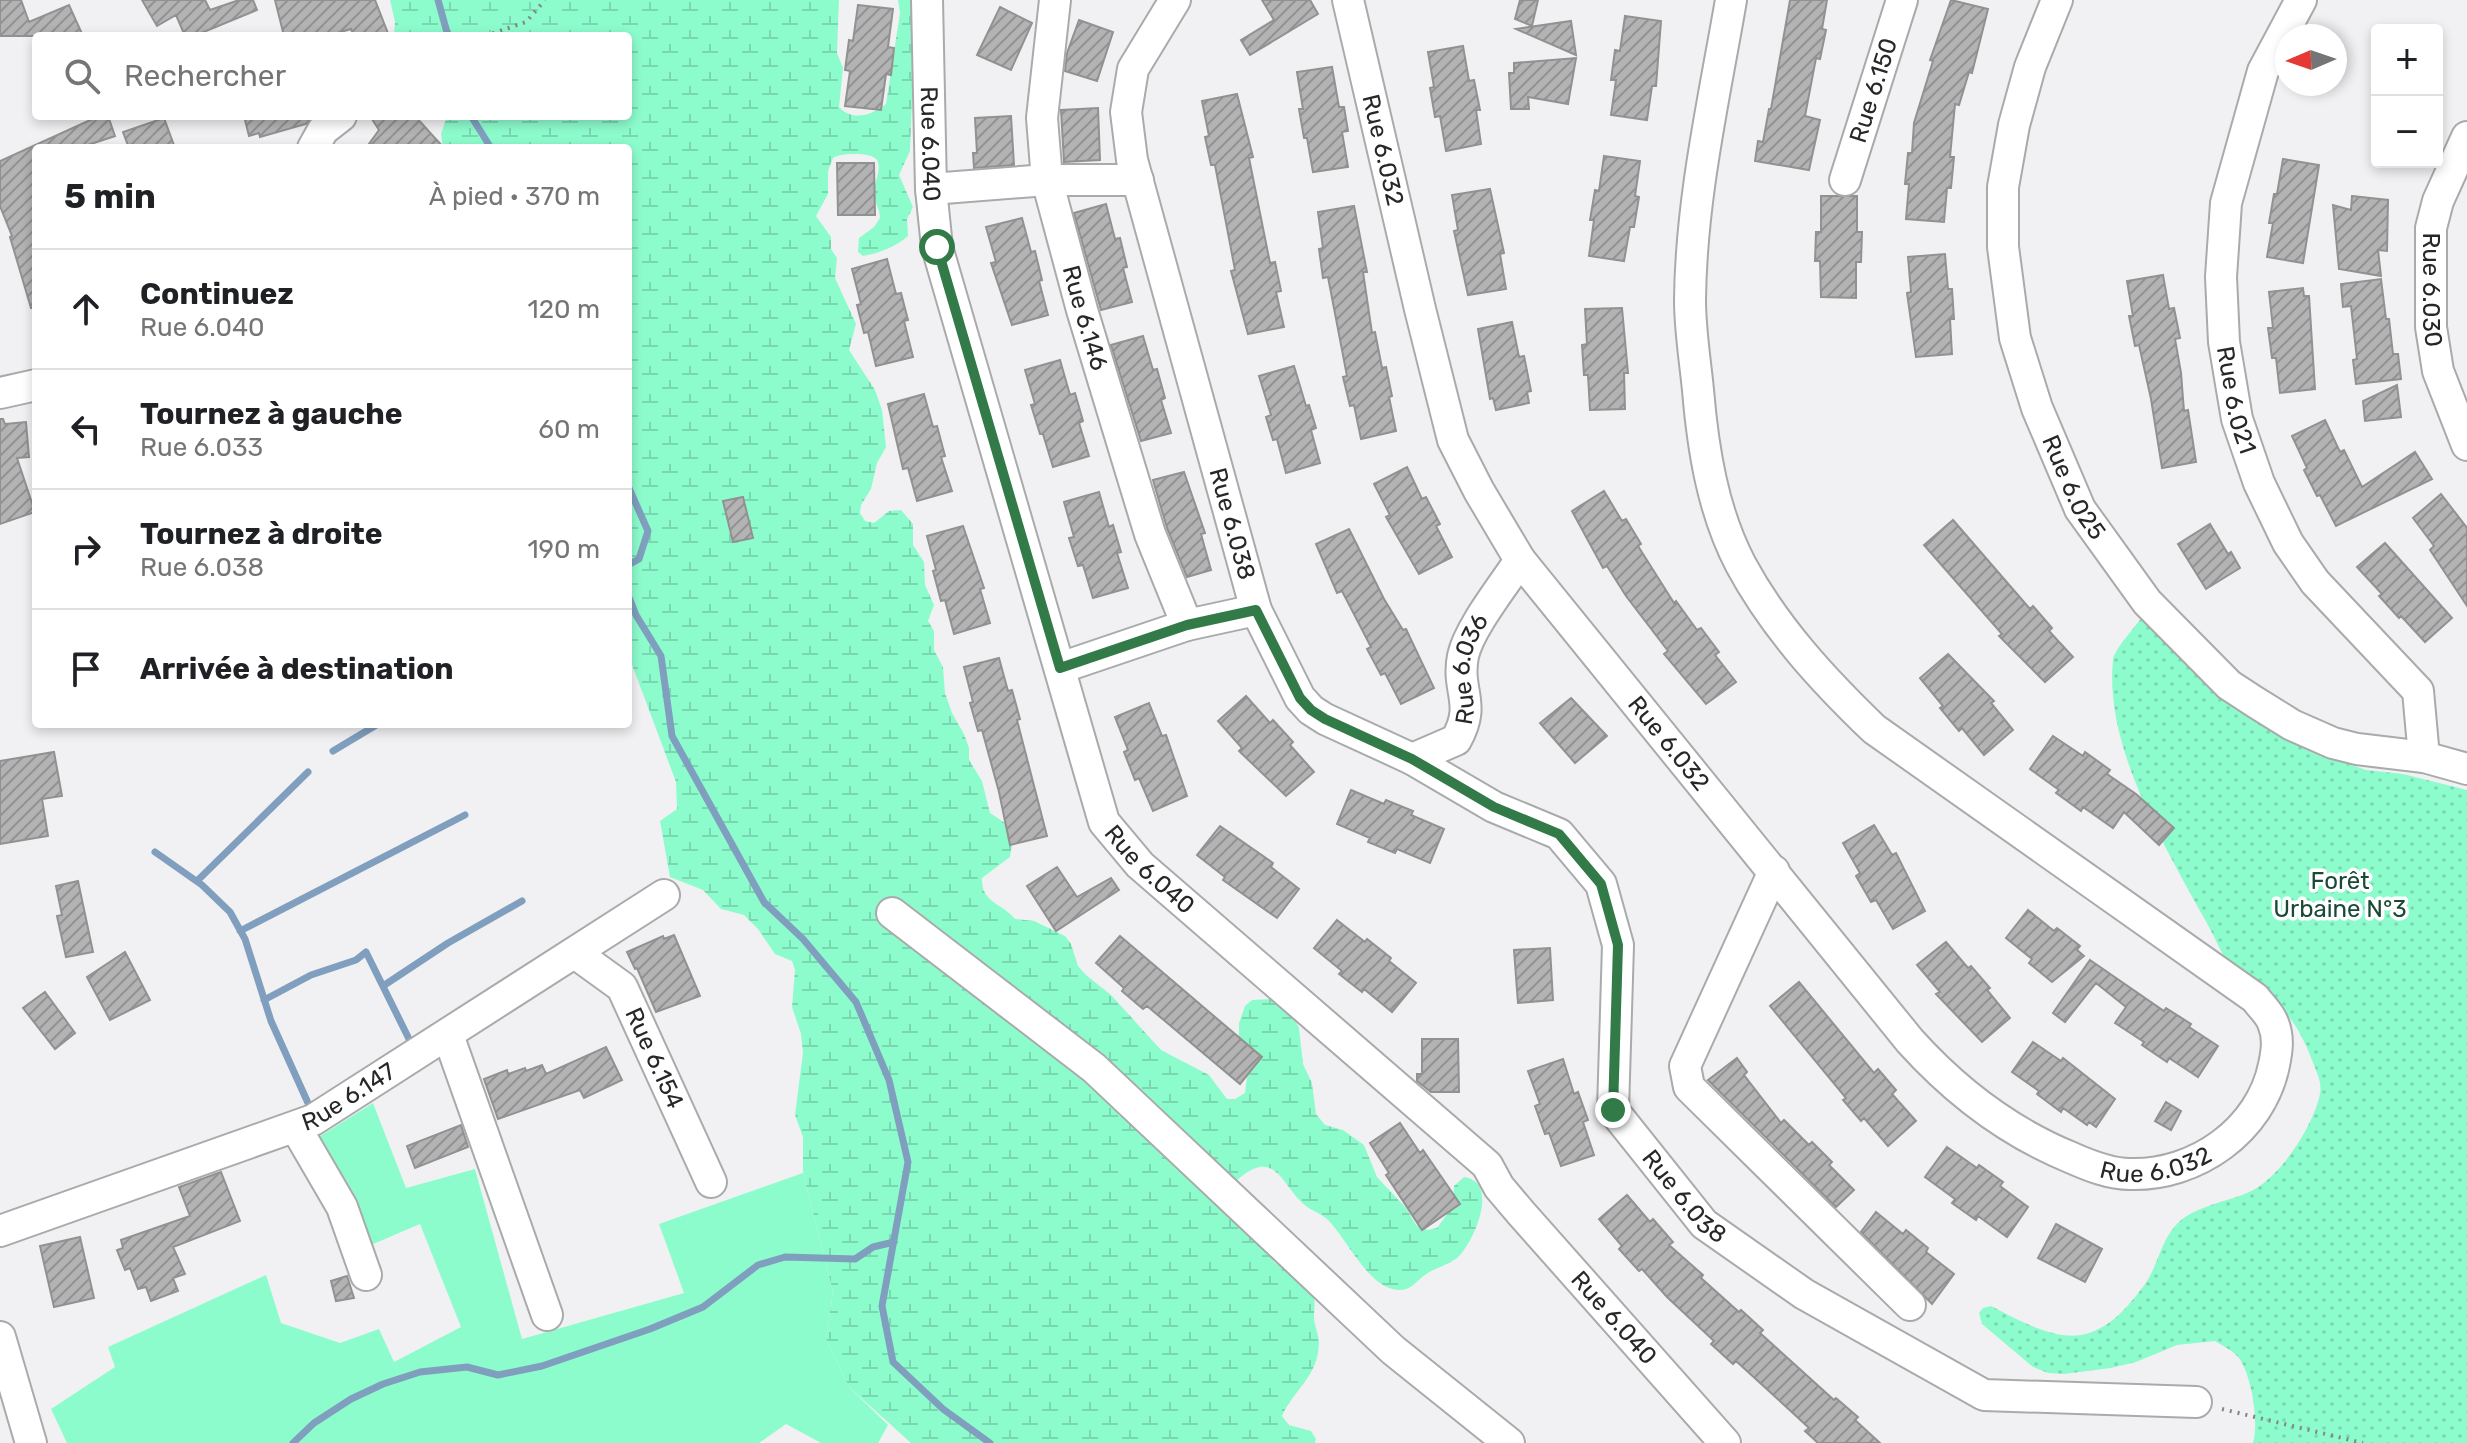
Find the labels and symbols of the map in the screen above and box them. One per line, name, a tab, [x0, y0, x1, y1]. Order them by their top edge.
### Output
north arrow	[2275, 24, 2347, 96]
street label: Rue 6.150	[1844, 35, 1903, 146]
street label: Rue 6.040	[915, 86, 946, 203]
street label: Rue 6.032	[1356, 92, 1409, 208]
route start	[919, 229, 955, 265]
street label: Rue 6.030	[2417, 233, 2448, 349]
street label: Rue 6.146	[1057, 262, 1114, 374]
street label: Rue 6.021	[2211, 344, 2262, 457]
street label: Rue 6.025	[2036, 431, 2111, 545]
street label: Rue 6.038	[1204, 465, 1261, 583]
street label: Rue 6.036	[1447, 608, 1494, 727]
street label: Rue 6.032	[1622, 691, 1715, 796]
street label: Rue 6.040	[1099, 819, 1200, 920]
park label: Forêt Urbaine N°3	[2273, 867, 2407, 923]
street label: Rue 6.154	[619, 1003, 690, 1113]
street label: Rue 6.147	[298, 1057, 400, 1137]
route end	[1595, 1092, 1631, 1128]
street label: Rue 6.032	[2097, 1141, 2216, 1188]
street label: Rue 6.038	[1636, 1144, 1732, 1249]
street label: Rue 6.040	[1565, 1265, 1663, 1370]

